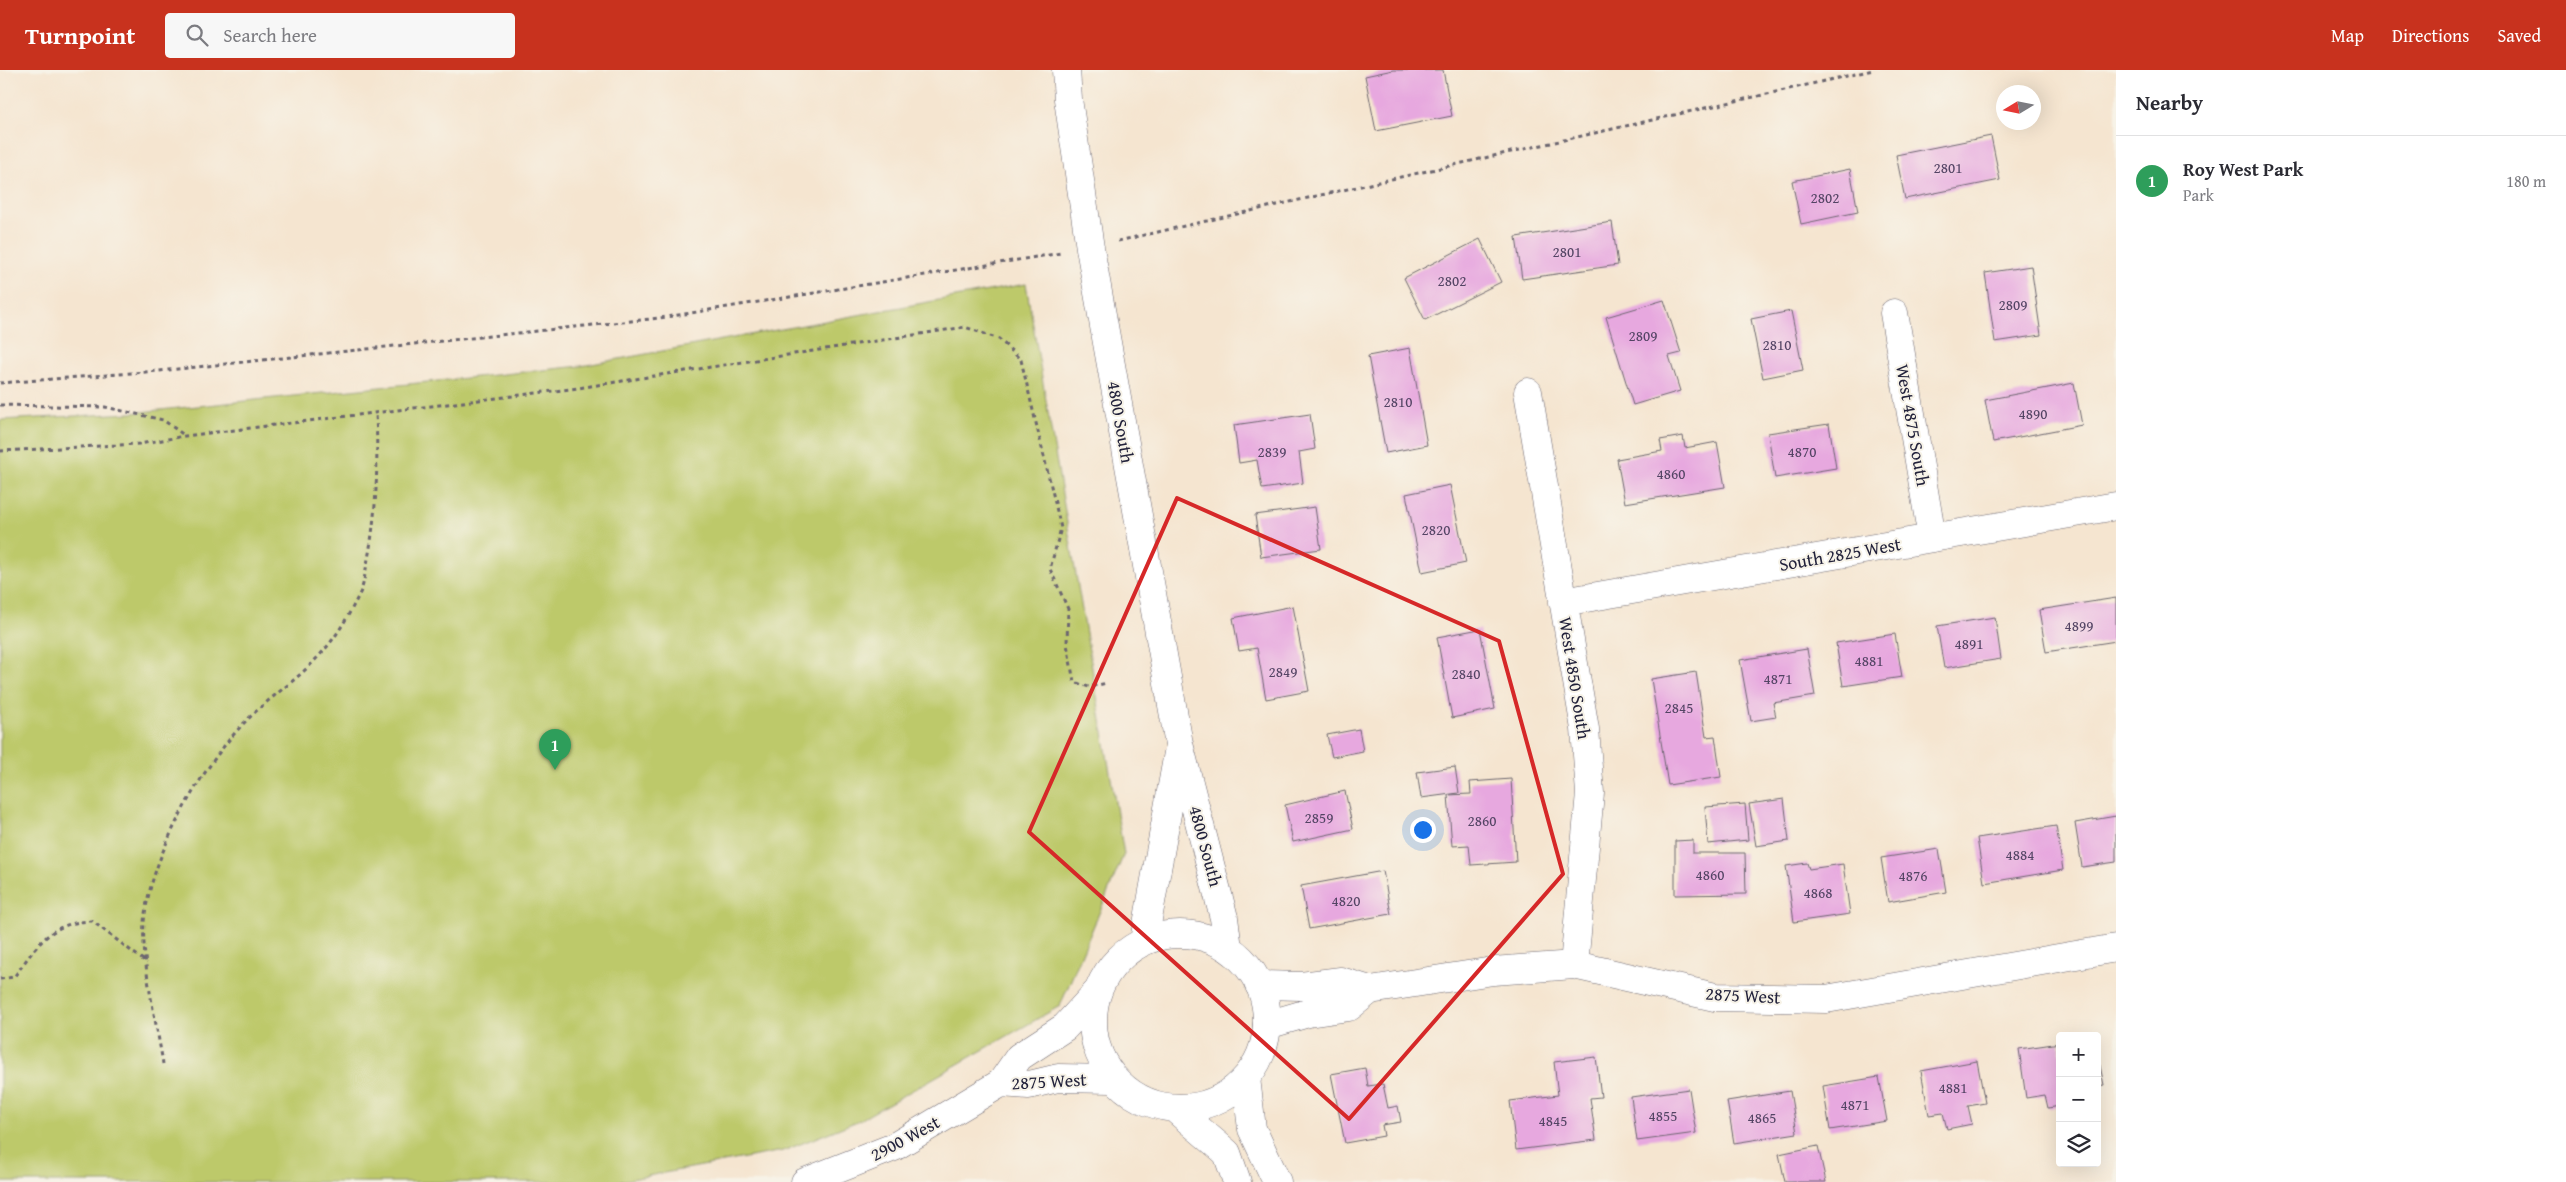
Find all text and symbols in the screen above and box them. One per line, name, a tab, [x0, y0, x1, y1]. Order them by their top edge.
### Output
search box	[165, 13, 515, 58]
text: Turnpoint	[25, 18, 135, 53]
icon: search	[183, 21, 211, 49]
text: Search here	[223, 21, 317, 49]
text: Map	[2331, 22, 2364, 49]
text: Directions	[2392, 22, 2469, 49]
text: Saved	[2497, 22, 2541, 49]
north arrow	[1996, 85, 2041, 130]
text: Nearby	[2136, 87, 2203, 118]
text: Roy West Park	[2183, 155, 2303, 183]
house number: 2801	[1934, 157, 1962, 178]
text: 1	[2148, 169, 2156, 193]
text: 180 m	[2506, 169, 2546, 193]
text: Park	[2183, 183, 2214, 207]
house number: 2802	[1811, 187, 1839, 208]
house number: 2801	[1553, 241, 1581, 262]
house number: 2802	[1438, 270, 1466, 291]
house number: 2809	[1999, 294, 2027, 315]
house number: 2809	[1629, 325, 1657, 346]
house number: 2810	[1763, 334, 1791, 355]
street label: West 4875 South	[1889, 362, 1937, 488]
street label: 4800 South	[1101, 379, 1141, 465]
house number: 2810	[1384, 391, 1412, 412]
house number: 4890	[2019, 403, 2047, 424]
house number: 2839	[1258, 441, 1286, 462]
house number: 4870	[1788, 441, 1816, 462]
house number: 4860	[1657, 463, 1685, 484]
house number: 2820	[1422, 519, 1450, 540]
street label: South 2825 West	[1777, 530, 1904, 578]
street label: West 4850 South	[1552, 615, 1598, 741]
house number: 4899	[2065, 615, 2093, 636]
house number: 4891	[1955, 633, 1983, 654]
house number: 4881	[1855, 650, 1883, 671]
house number: 2849	[1269, 661, 1297, 682]
house number: 2840	[1452, 663, 1480, 684]
house number: 4871	[1764, 668, 1792, 689]
house number: 2845	[1665, 697, 1693, 718]
pin: 1	[539, 729, 571, 770]
street label: 4800 South	[1182, 803, 1230, 889]
house number: 2859	[1305, 807, 1333, 828]
house number: 2860	[1468, 810, 1496, 831]
your location	[1410, 817, 1436, 843]
house number: 4884	[2006, 844, 2034, 865]
house number: 4860	[1696, 864, 1724, 885]
house number: 4876	[1899, 865, 1927, 886]
house number: 4868	[1804, 882, 1832, 903]
house number: 4820	[1332, 890, 1360, 911]
street label: 2875 West	[1705, 980, 1782, 1010]
map controls	[2056, 1032, 2101, 1167]
button: +	[2056, 1032, 2101, 1077]
street label: 2875 West	[1011, 1066, 1088, 1096]
house number: 4881	[1939, 1077, 1967, 1098]
button: −	[2056, 1077, 2101, 1122]
house number: 4871	[1841, 1094, 1869, 1115]
house number: 4855	[1649, 1105, 1677, 1126]
house number: 4865	[1748, 1107, 1776, 1128]
street label: 2900 West	[865, 1108, 945, 1168]
house number: 4845	[1539, 1110, 1567, 1131]
button: layers	[2056, 1122, 2101, 1167]

